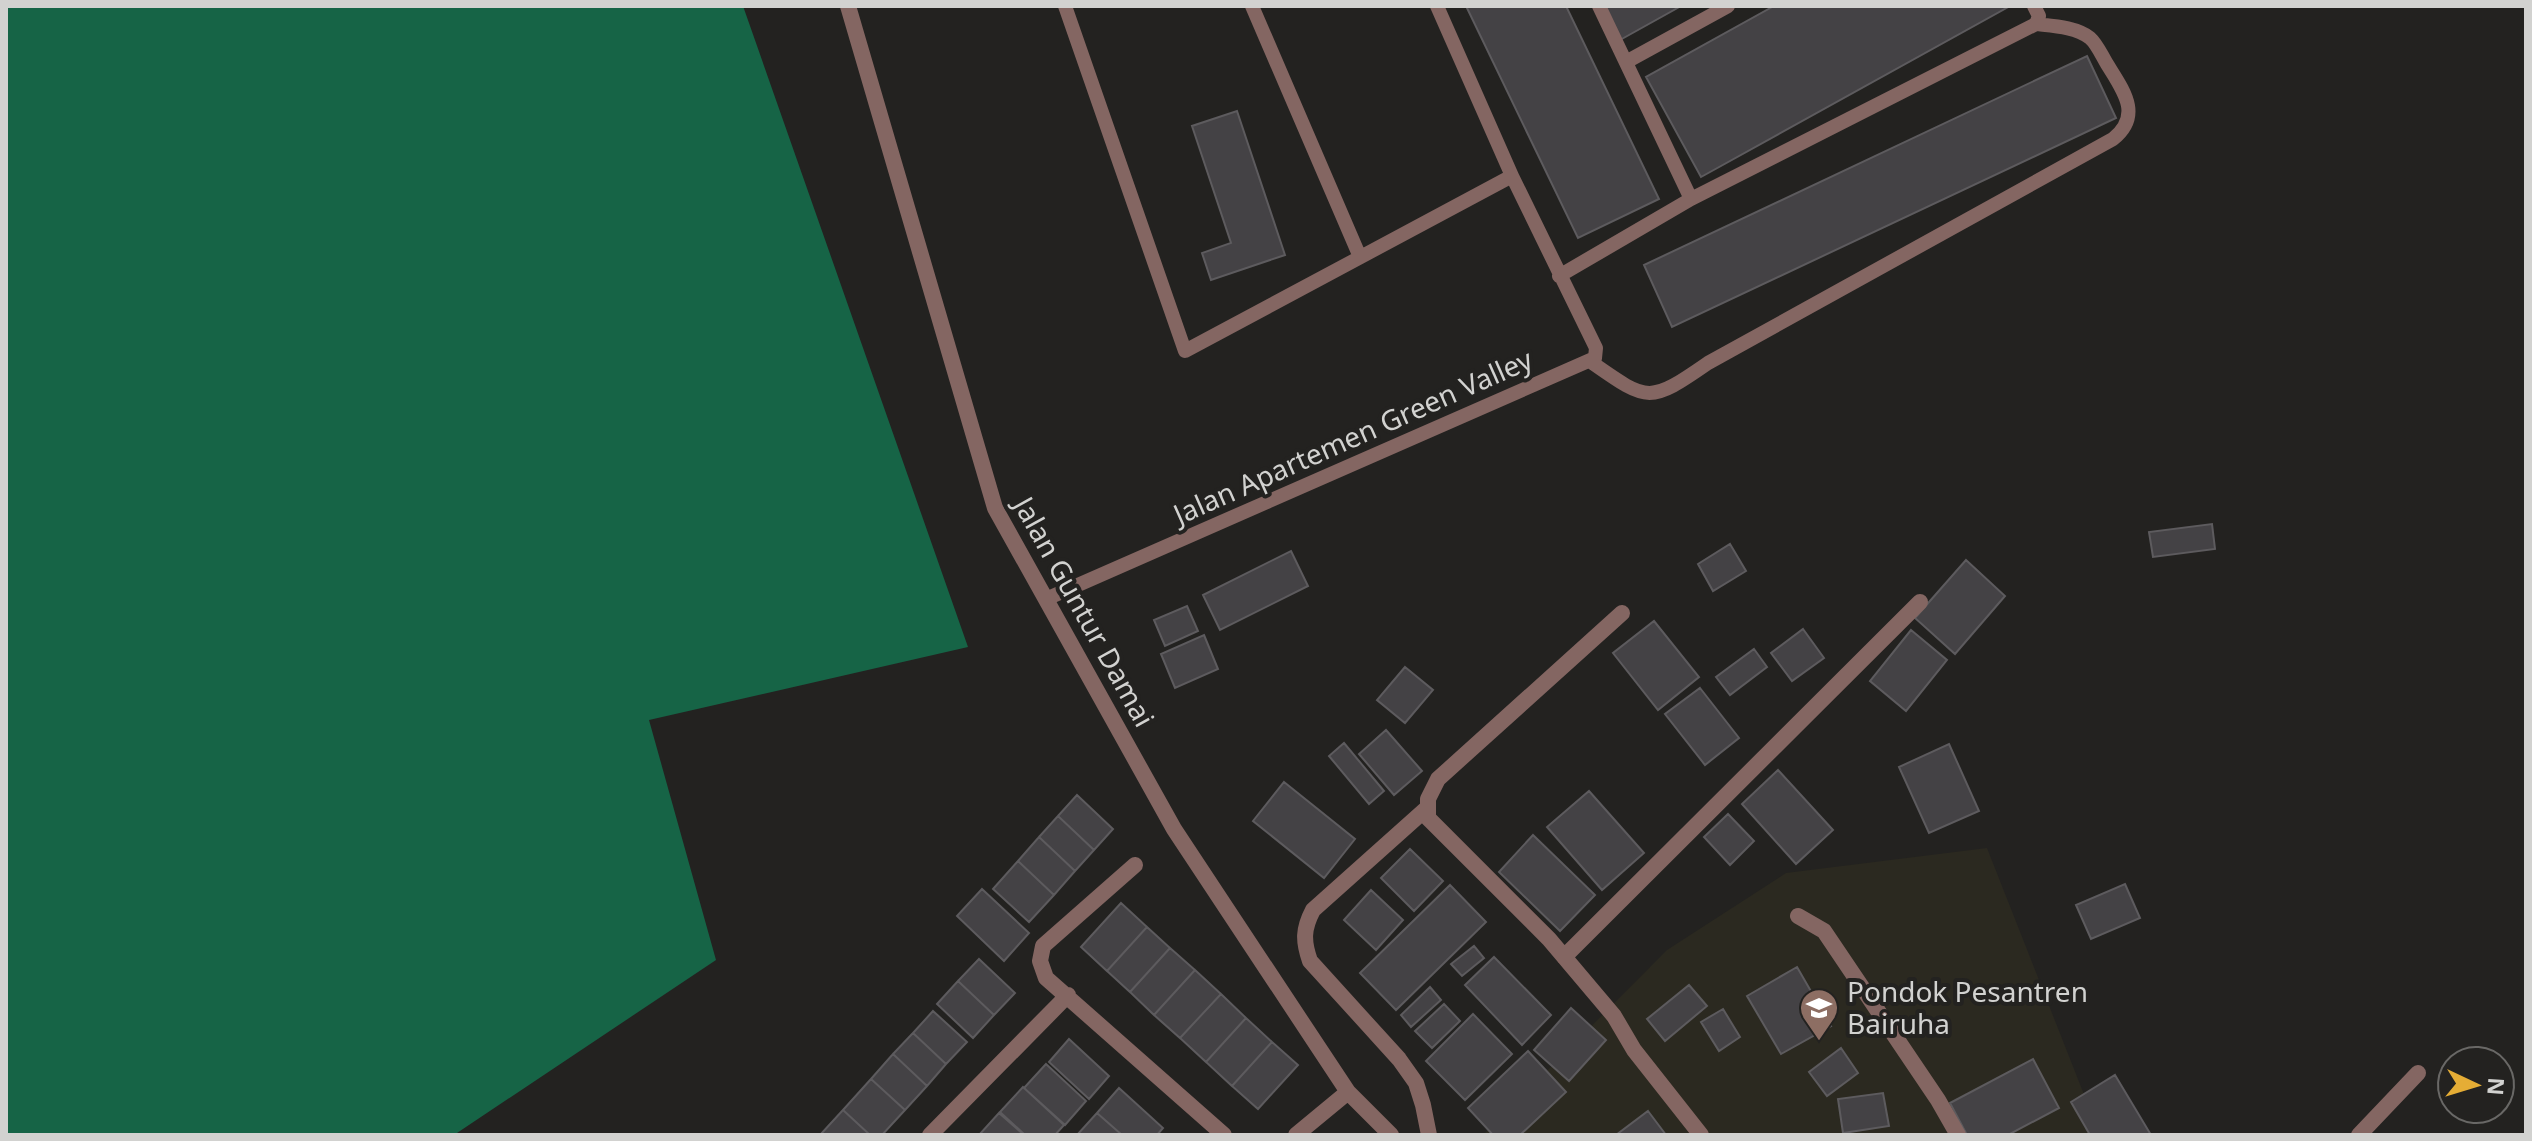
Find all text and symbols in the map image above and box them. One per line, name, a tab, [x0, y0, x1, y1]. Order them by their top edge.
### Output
street label: Jalan Apartemen Green Valley	[1164, 339, 1539, 534]
street label: Jalan Guntur Damai	[1004, 487, 1164, 733]
place label: Pondok Pesantren Bairuha	[1847, 972, 2088, 1042]
school or university icon: Pondok Pesantren Bairuha	[1798, 987, 1840, 1042]
north arrow	[2436, 1045, 2516, 1125]
text: N	[2481, 1076, 2513, 1096]

